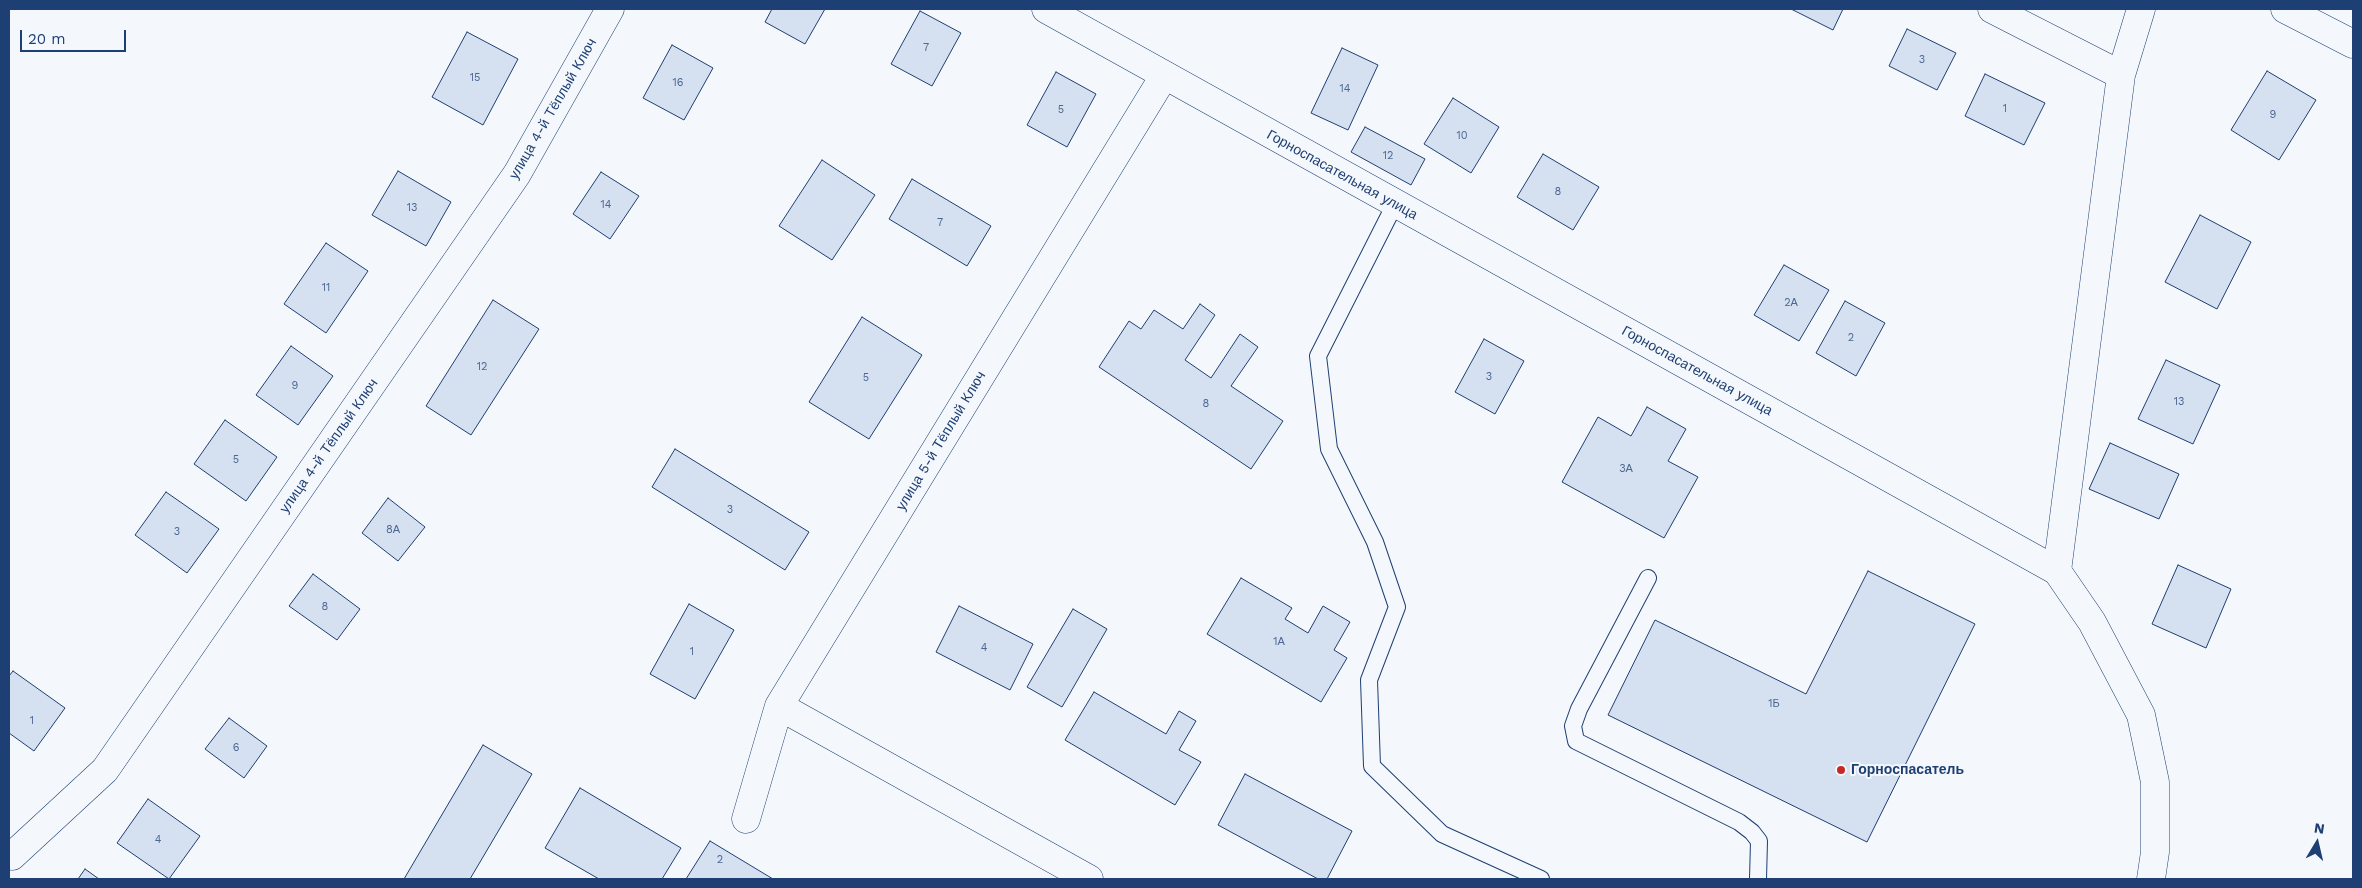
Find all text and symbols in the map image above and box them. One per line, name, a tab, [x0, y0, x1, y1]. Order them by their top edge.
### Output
scale bar	[22, 20, 129, 52]
text: 20 m	[28, 30, 66, 48]
street label: улица 4-й Тёплый Ключ	[506, 35, 600, 183]
house number: 7	[923, 41, 929, 55]
house number: 3	[1919, 53, 1925, 67]
house number: 15	[470, 71, 480, 85]
house number: 16	[673, 76, 683, 90]
house number: 14	[1339, 82, 1351, 96]
house number: 1	[2003, 102, 2007, 116]
house number: 5	[1058, 103, 1064, 117]
house number: 9	[2270, 108, 2276, 122]
street label: Горноспасательная улица	[1264, 126, 1420, 224]
house number: 10	[1456, 129, 1468, 143]
house number: 12	[1383, 149, 1393, 163]
house number: 8	[1555, 185, 1561, 199]
house number: 14	[600, 198, 612, 212]
house number: 13	[407, 201, 417, 215]
house number: 7	[937, 216, 943, 230]
house number: 11	[322, 281, 330, 295]
house number: 2А	[1784, 296, 1798, 310]
street label: Горноспасательная улица	[1619, 322, 1775, 420]
house number: 2	[1848, 331, 1854, 345]
house number: 12	[477, 360, 487, 374]
street label: улица 5-й Тёплый Ключ	[893, 368, 989, 514]
house number: 3	[1486, 370, 1492, 384]
house number: 5	[863, 371, 869, 385]
street label: улица 4-й Тёплый Ключ	[276, 376, 382, 516]
house number: 9	[292, 379, 298, 393]
house number: 13	[2174, 395, 2184, 409]
house number: 8	[1203, 397, 1209, 411]
house number: 5	[233, 453, 239, 467]
house number: 3А	[1619, 462, 1633, 476]
house number: 3	[727, 503, 733, 517]
house number: 8А	[386, 523, 400, 537]
house number: 3	[174, 525, 180, 539]
house number: 8	[322, 600, 328, 614]
house number: 1А	[1273, 635, 1285, 649]
house number: 4	[981, 641, 987, 655]
house number: 1	[690, 645, 694, 659]
house number: 1Б	[1768, 697, 1780, 711]
house number: 1	[30, 714, 34, 728]
house number: 6	[233, 741, 239, 755]
place label: Горноспасатель	[1851, 762, 1964, 778]
marker: Горноспасатель	[1835, 764, 1847, 776]
north arrow	[2292, 818, 2342, 868]
text: N	[2313, 819, 2326, 837]
house number: 4	[155, 833, 161, 847]
house number: 2	[717, 853, 723, 867]

